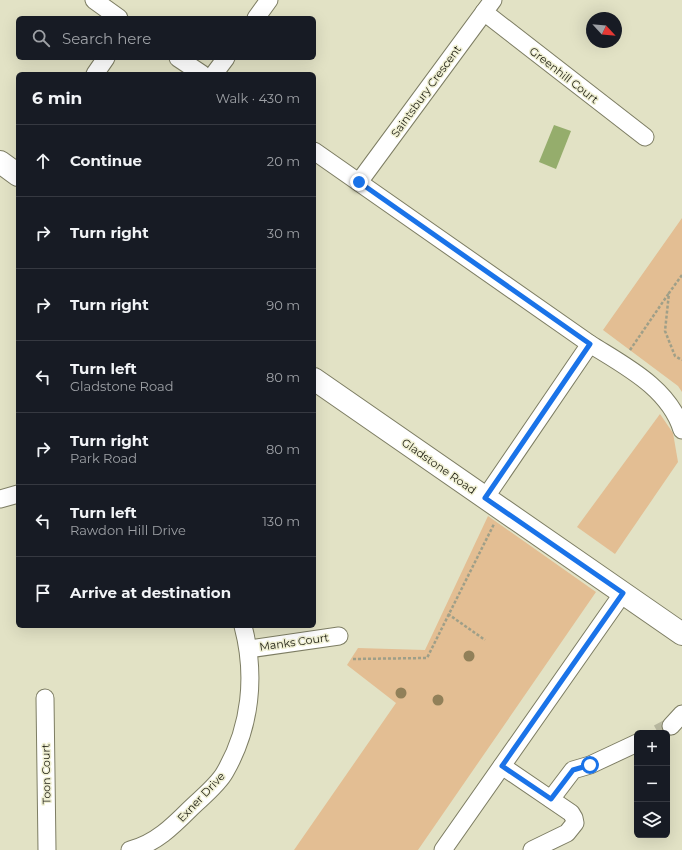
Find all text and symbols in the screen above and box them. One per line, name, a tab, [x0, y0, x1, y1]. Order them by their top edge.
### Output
north arrow	[586, 12, 622, 48]
search box	[16, 16, 316, 60]
icon: search	[30, 27, 52, 49]
text: Search here	[62, 29, 151, 48]
street label: Saintsbury Crescent	[388, 42, 464, 140]
street label: Greenhill Court	[527, 44, 602, 107]
text: 6 min	[32, 88, 82, 108]
text: Walk · 430 m	[216, 90, 300, 106]
icon: ahead	[32, 150, 54, 172]
text: Continue	[70, 151, 142, 170]
text: 20 m	[267, 153, 300, 169]
route end	[350, 173, 368, 191]
icon: right	[32, 222, 54, 244]
text: Turn right	[70, 223, 149, 242]
text: 30 m	[267, 225, 300, 241]
icon: right	[32, 294, 54, 316]
text: Turn right	[70, 295, 149, 314]
text: 90 m	[266, 297, 300, 313]
text: Turn left	[70, 359, 137, 378]
icon: left	[32, 366, 54, 388]
text: 80 m	[266, 369, 300, 385]
text: Gladstone Road	[70, 378, 174, 394]
text: Turn right	[70, 431, 149, 450]
street label: Gladstone Road	[399, 435, 479, 497]
icon: right	[32, 438, 54, 460]
text: 80 m	[266, 441, 300, 457]
text: Park Road	[70, 450, 137, 466]
text: Turn left	[70, 503, 137, 522]
icon: left	[32, 510, 54, 532]
text: 130 m	[262, 513, 300, 529]
text: Rawdon Hill Drive	[70, 522, 186, 538]
icon: arrive	[32, 582, 54, 604]
text: Arrive at destination	[70, 583, 231, 602]
street label: Manks Court	[258, 630, 330, 654]
map controls	[634, 730, 670, 838]
button: +	[634, 730, 670, 766]
street label: Toon Court	[38, 743, 54, 804]
route start	[581, 756, 599, 774]
button: −	[634, 766, 670, 802]
street label: Exner Drive	[174, 769, 228, 825]
button: layers	[634, 802, 670, 838]

